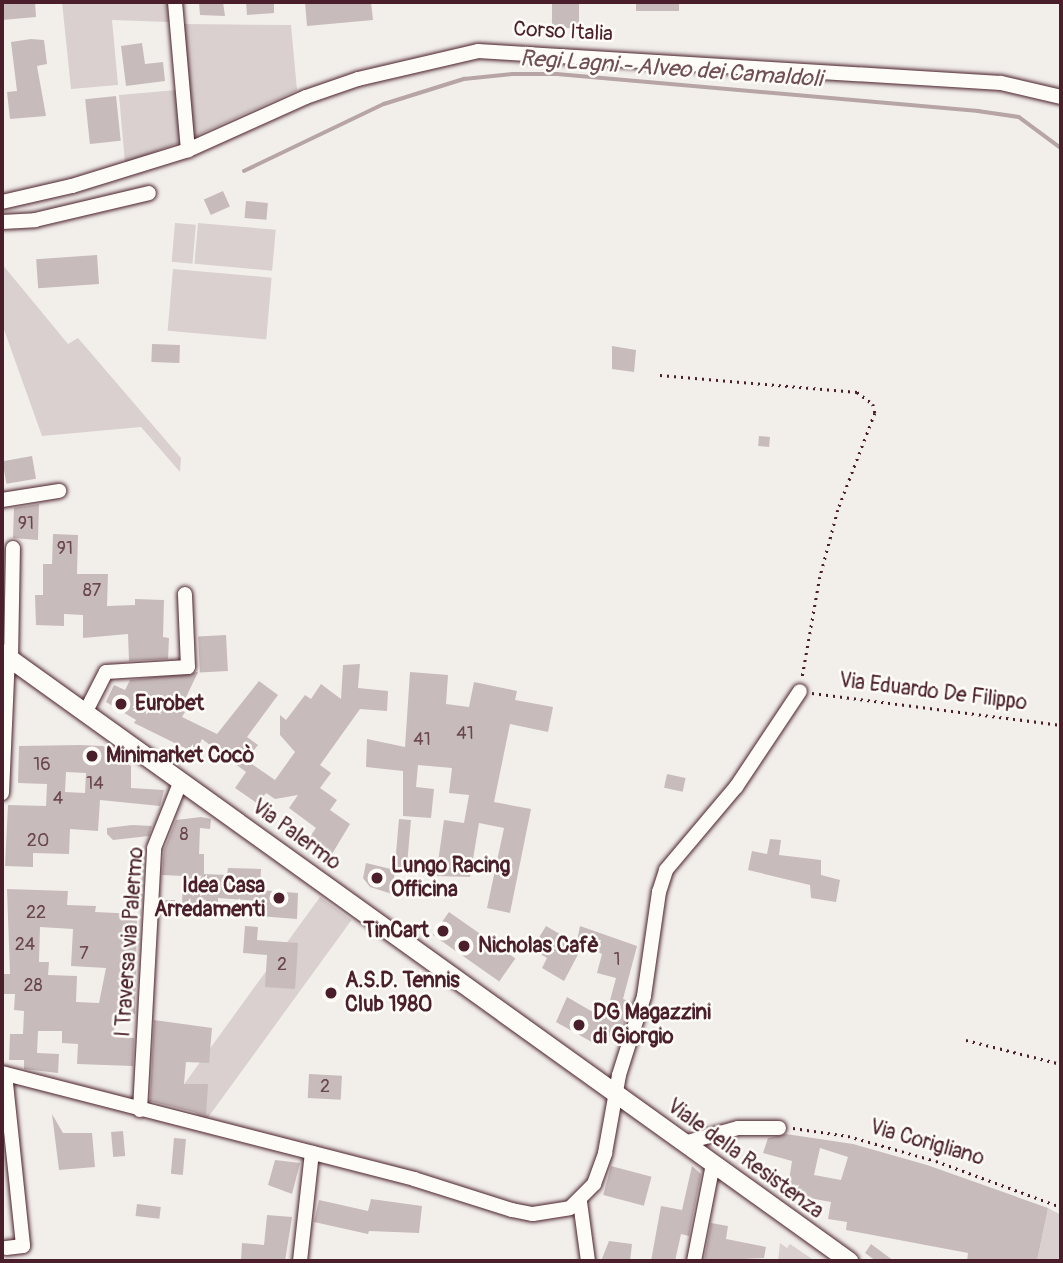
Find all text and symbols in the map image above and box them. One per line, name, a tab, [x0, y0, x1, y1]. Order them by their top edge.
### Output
street label: Corso Italia	[513, 17, 613, 47]
water label: Regi Lagni - Alveo dei Camaldoli	[519, 45, 823, 93]
house number: 91	[18, 513, 34, 535]
house number: 91	[57, 538, 73, 560]
house number: 87	[83, 580, 101, 602]
street label: Via Eduardo De Filippo	[838, 668, 1028, 716]
place label: Eurobet	[135, 691, 204, 717]
marker: Eurobet	[113, 696, 129, 712]
house number: 41	[456, 723, 474, 745]
house number: 41	[413, 729, 431, 751]
place label: Minimarket Cocò	[106, 743, 254, 769]
marker: Minimarket Cocò	[84, 748, 100, 764]
house number: 16	[33, 754, 51, 776]
house number: 14	[86, 773, 104, 795]
house number: 4	[53, 788, 63, 810]
street label: Via Palermo	[247, 794, 345, 876]
house number: 8	[179, 824, 189, 846]
house number: 20	[27, 830, 49, 852]
street label: I Traversa via Palermo	[111, 846, 149, 1038]
place label: Lungo Racing Officina	[391, 853, 510, 903]
marker: Lungo Racing Officina	[369, 870, 385, 886]
place label: Idea Casa Arredamenti	[154, 873, 265, 923]
marker: Idea Casa Arredamenti	[271, 890, 287, 906]
house number: 22	[26, 902, 46, 924]
place label: TinCart	[363, 918, 429, 944]
marker: TinCart	[435, 923, 451, 939]
place label: Nicholas Cafè	[478, 933, 599, 959]
house number: 24	[15, 934, 35, 956]
marker: Nicholas Cafè	[456, 938, 472, 954]
house number: 7	[79, 943, 89, 965]
house number: 1	[613, 949, 621, 971]
house number: 2	[277, 954, 287, 976]
place label: A.S.D. Tennis Club 1980	[345, 968, 460, 1018]
house number: 28	[23, 975, 43, 997]
marker: A.S.D. Tennis Club 1980	[323, 985, 339, 1001]
place label: DG Magazzini di Giorgio	[593, 1000, 711, 1050]
marker: DG Magazzini di Giorgio	[571, 1017, 587, 1033]
house number: 2	[320, 1076, 330, 1098]
street label: Viale della Resistenza	[662, 1094, 828, 1224]
street label: Via Corigliano	[867, 1115, 987, 1171]

